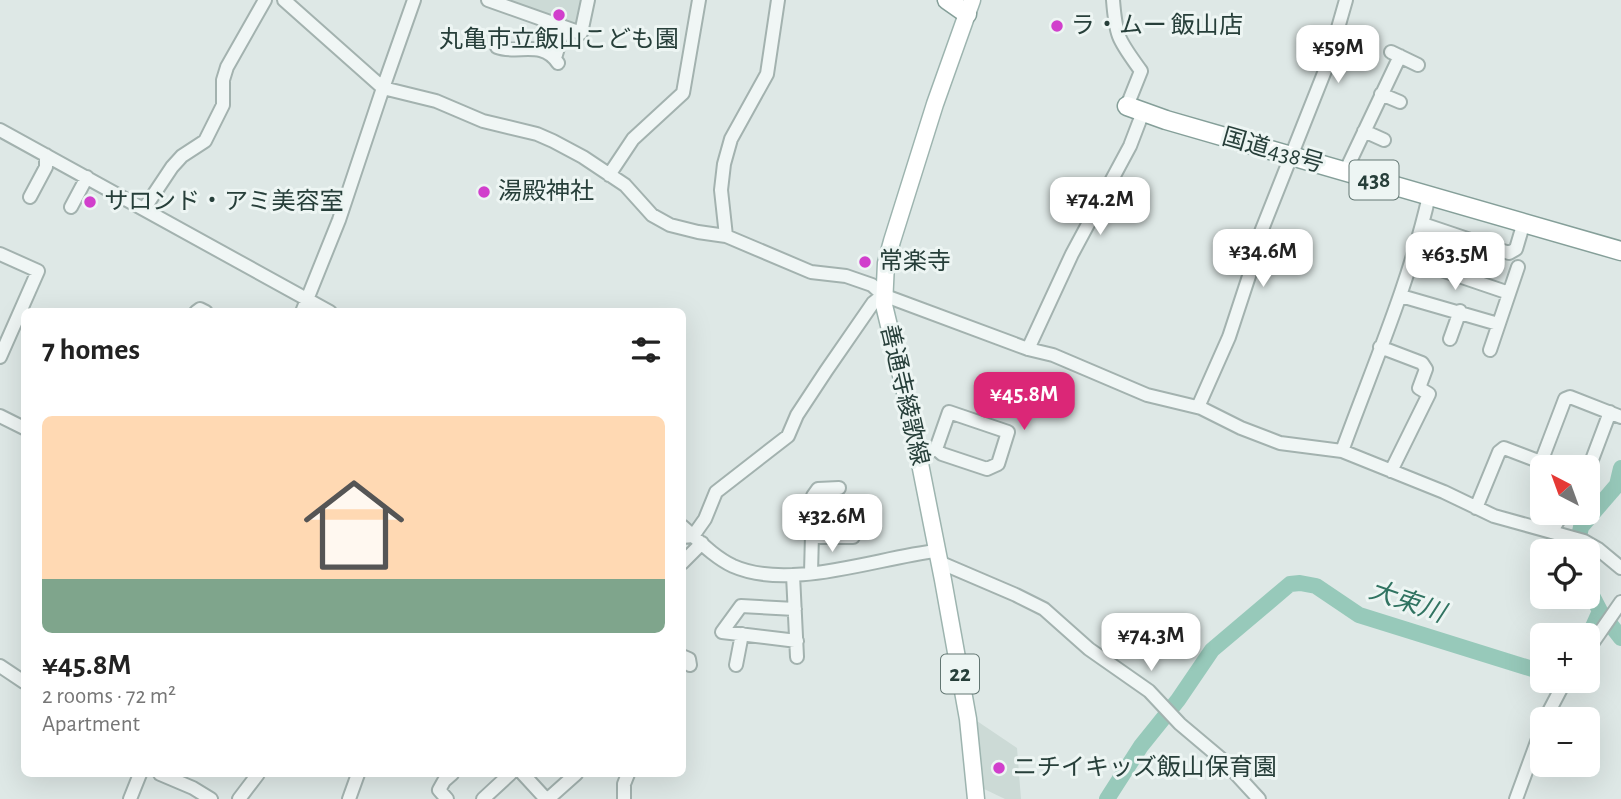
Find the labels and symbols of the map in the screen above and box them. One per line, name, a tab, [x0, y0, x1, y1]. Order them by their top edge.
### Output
marker: 丸亀市立飯山こども園	[551, 7, 567, 23]
place label: ラ・ムー 飯山店	[1071, 12, 1243, 38]
marker: ラ・ムー 飯山店	[1049, 18, 1065, 34]
pin: ¥59M	[1297, 25, 1379, 85]
place label: 丸亀市立飯山こども園	[439, 26, 679, 52]
street label: 国道438号	[1219, 123, 1327, 177]
road number: 438	[1350, 160, 1398, 200]
pin: ¥74.2M	[1043, 177, 1157, 237]
place label: 湯殿神社	[498, 178, 594, 204]
marker: 湯殿神社	[476, 184, 492, 200]
place label: サロンド・アミ美容室	[104, 188, 344, 214]
marker: サロンド・アミ美容室	[82, 194, 98, 210]
pin: ¥34.6M	[1206, 230, 1320, 289]
pin: ¥63.5M	[1398, 232, 1512, 292]
place label: 常楽寺	[879, 248, 951, 274]
marker: 常楽寺	[857, 254, 873, 270]
street label: 善通寺綾歌線	[876, 322, 934, 468]
pin: ¥45.8M	[967, 372, 1081, 432]
north arrow	[1530, 455, 1600, 525]
pin: ¥32.6M	[775, 494, 889, 554]
water label: 大束川	[1366, 576, 1451, 628]
pin: ¥74.3M	[1094, 614, 1208, 673]
road number: 22	[941, 654, 979, 694]
place label: ニチイキッズ飯山保育園	[1013, 754, 1277, 780]
marker: ニチイキッズ飯山保育園	[991, 760, 1007, 776]

